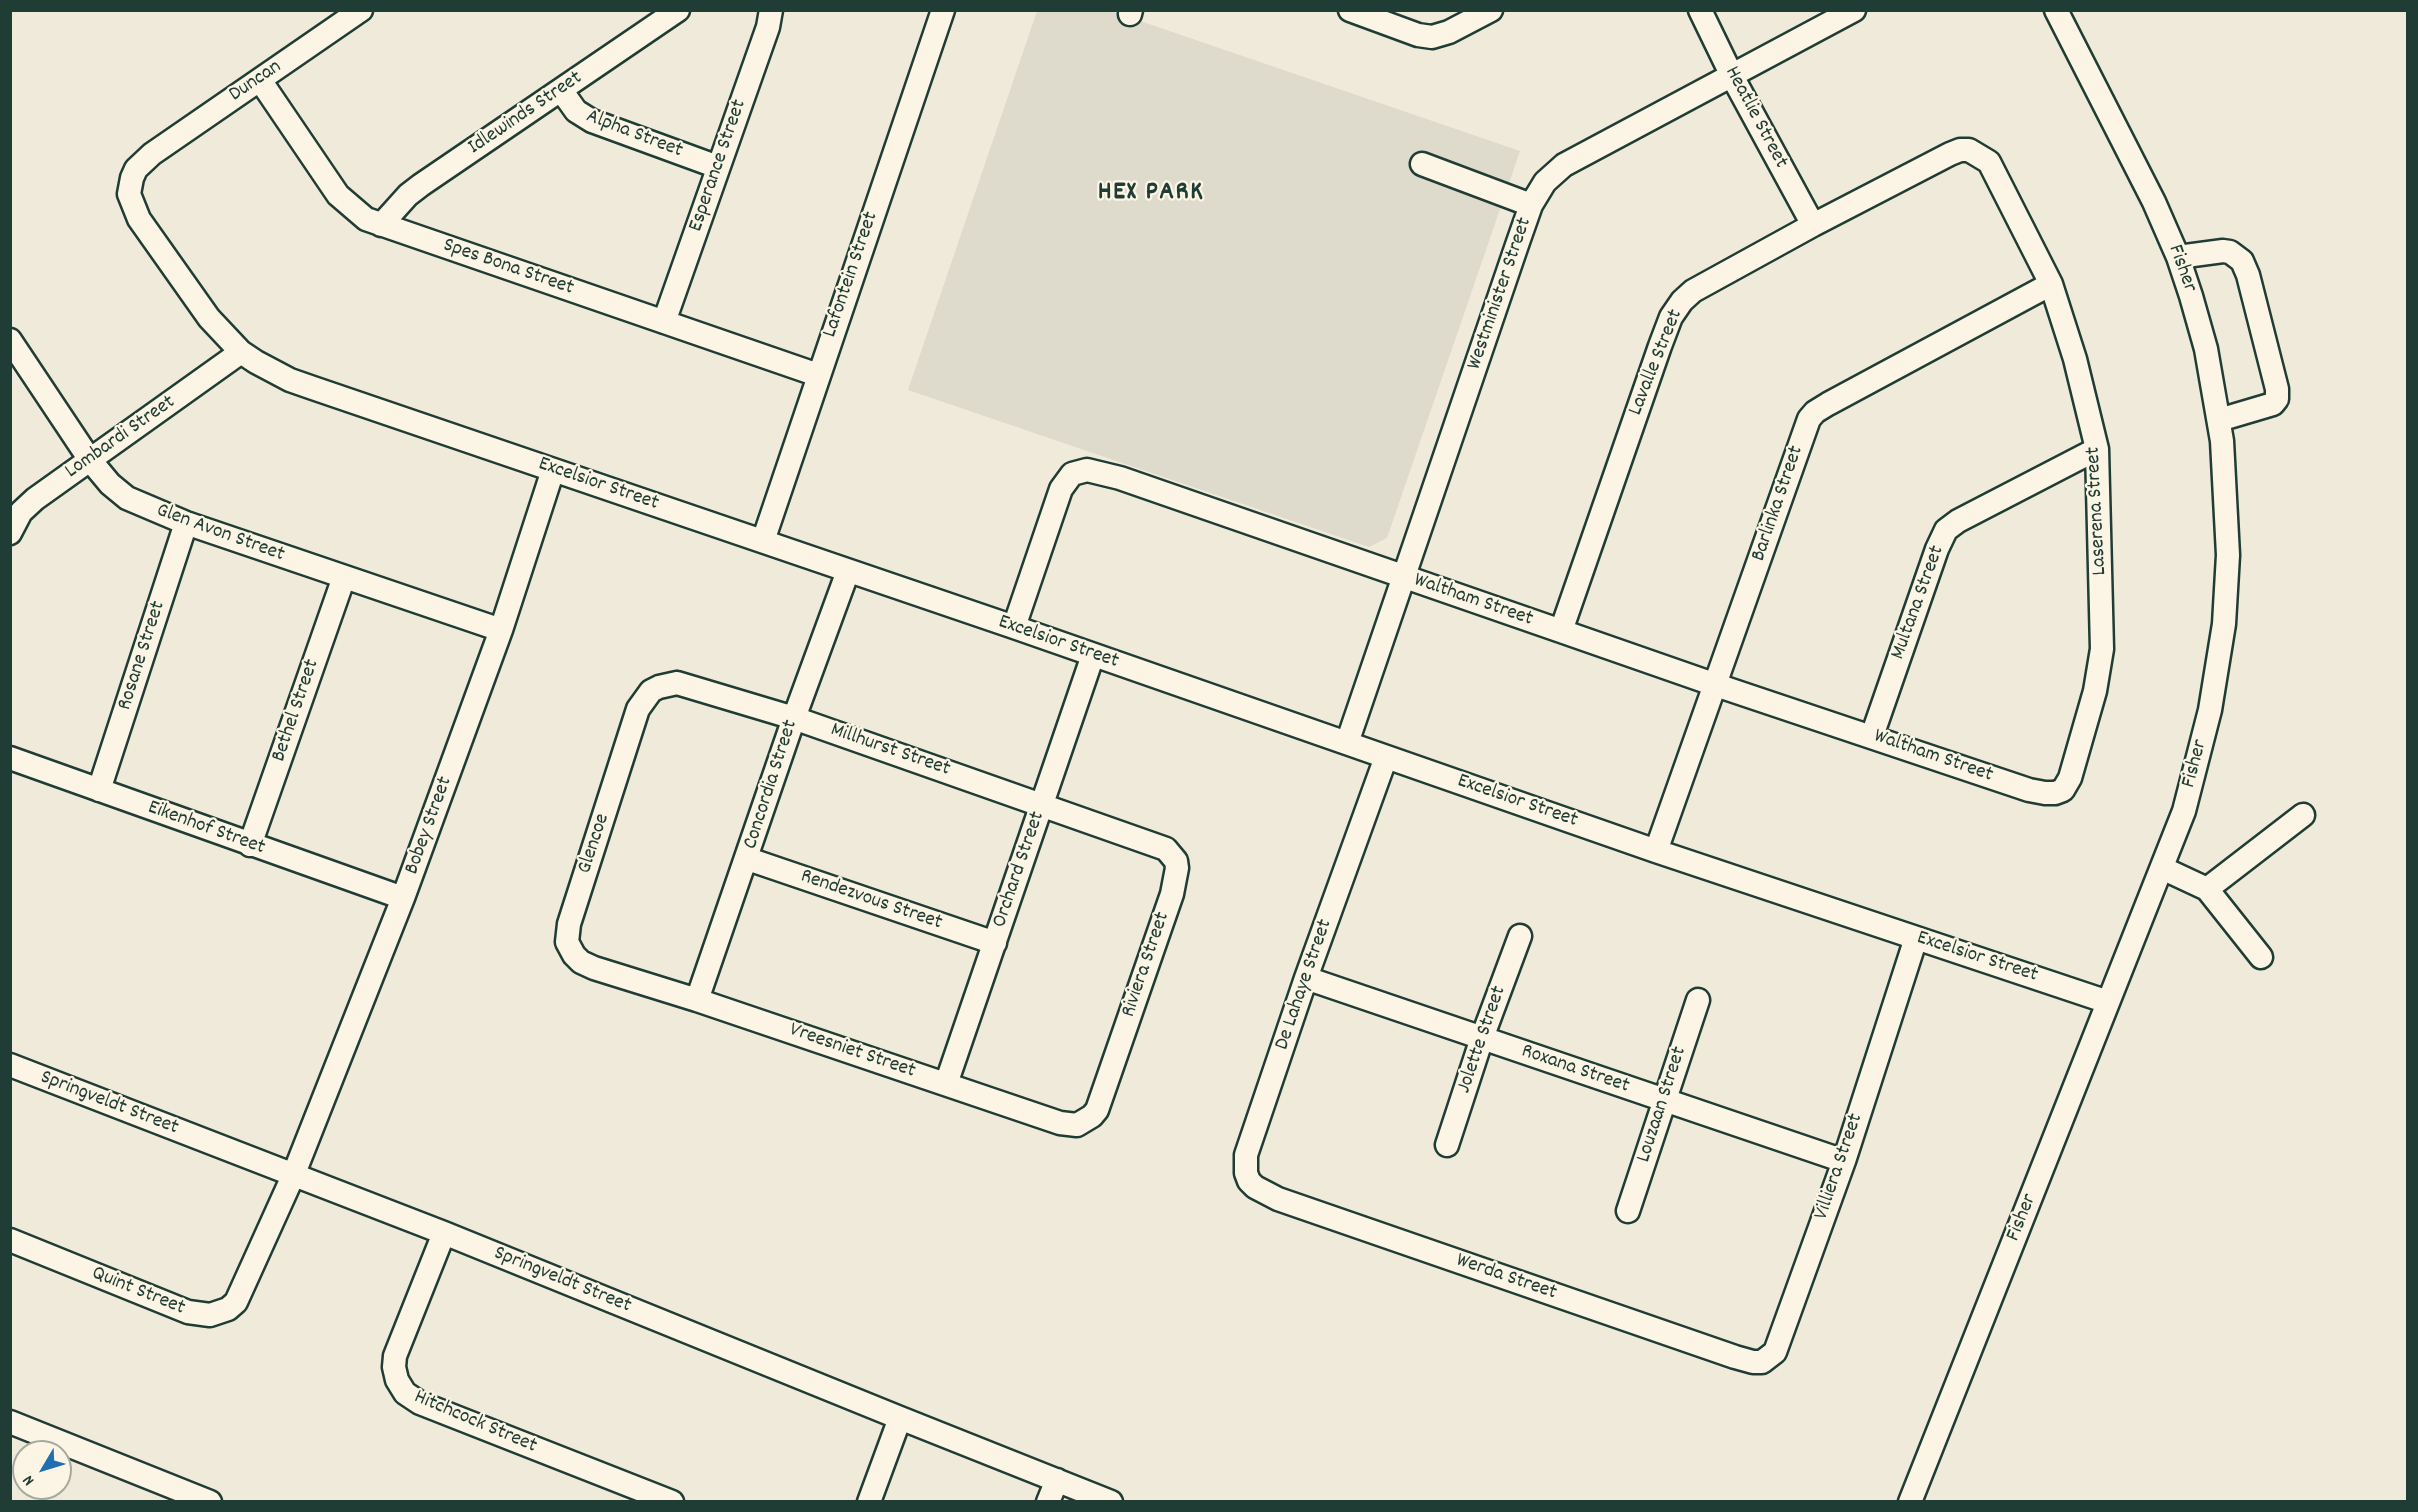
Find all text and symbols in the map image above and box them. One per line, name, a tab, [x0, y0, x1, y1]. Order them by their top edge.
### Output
street label: Duncan	[225, 55, 287, 109]
street label: Heatlie Street	[1718, 63, 1792, 173]
street label: Idlewinds Street	[464, 67, 588, 161]
street label: Esperance Street	[685, 97, 753, 235]
street label: Alpha Street	[582, 105, 686, 165]
district label: HEX PARK	[1098, 178, 1204, 210]
street label: Lafontein Street	[819, 209, 885, 341]
street label: Westminister Street	[1463, 215, 1539, 373]
street label: Spes Bona Street	[439, 234, 577, 302]
street label: Fisher	[2161, 242, 2201, 296]
street label: Lavalle Street	[1624, 306, 1690, 420]
street label: Lombardi Street	[61, 391, 181, 485]
street label: Barlinka Street	[1747, 443, 1811, 565]
street label: Laserena Street	[2082, 446, 2114, 576]
street label: Excelsior Street	[534, 453, 662, 517]
street label: Glen Avon Street	[153, 499, 287, 569]
street label: Multana Street	[1887, 543, 1951, 663]
street label: Waltham Street	[1410, 569, 1536, 633]
street label: Rosane Street	[114, 598, 172, 714]
street label: Excelsior Street	[994, 611, 1122, 675]
street label: Bethel Street	[268, 656, 326, 766]
street label: Concordia Street	[739, 717, 805, 853]
street label: Millhurst Street	[827, 719, 953, 783]
street label: Waltham Street	[1870, 725, 1996, 789]
street label: Fisher	[2178, 737, 2214, 791]
street label: Excelsior Street	[1453, 770, 1581, 834]
street label: Bobey Street	[401, 774, 459, 878]
street label: Eikenhof Street	[144, 796, 268, 862]
street label: Orchard Street	[988, 809, 1052, 931]
street label: Glencoe	[574, 811, 616, 877]
street label: Rendezvous Street	[797, 865, 945, 937]
street label: Riviera Street	[1117, 909, 1177, 1021]
street label: De Lahaye Street	[1271, 916, 1339, 1054]
street label: Excelsior Street	[1913, 927, 2041, 989]
street label: Jolette Street	[1453, 983, 1513, 1097]
street label: Vreesniet Street	[786, 1019, 918, 1085]
street label: Roxana Street	[1518, 1040, 1632, 1100]
street label: Louzaan Street	[1632, 1044, 1694, 1166]
street label: Springveldt Street	[36, 1066, 182, 1142]
street label: Villiera Street	[1810, 1111, 1870, 1223]
street label: Fisher	[2002, 1191, 2044, 1245]
street label: Springveldt Street	[490, 1242, 634, 1320]
street label: Werda Street	[1452, 1249, 1560, 1307]
street label: Quint Street	[88, 1262, 188, 1322]
street label: Hitchcock Street	[410, 1386, 540, 1460]
north arrow	[12, 1440, 72, 1500]
text: N	[18, 1470, 40, 1490]

